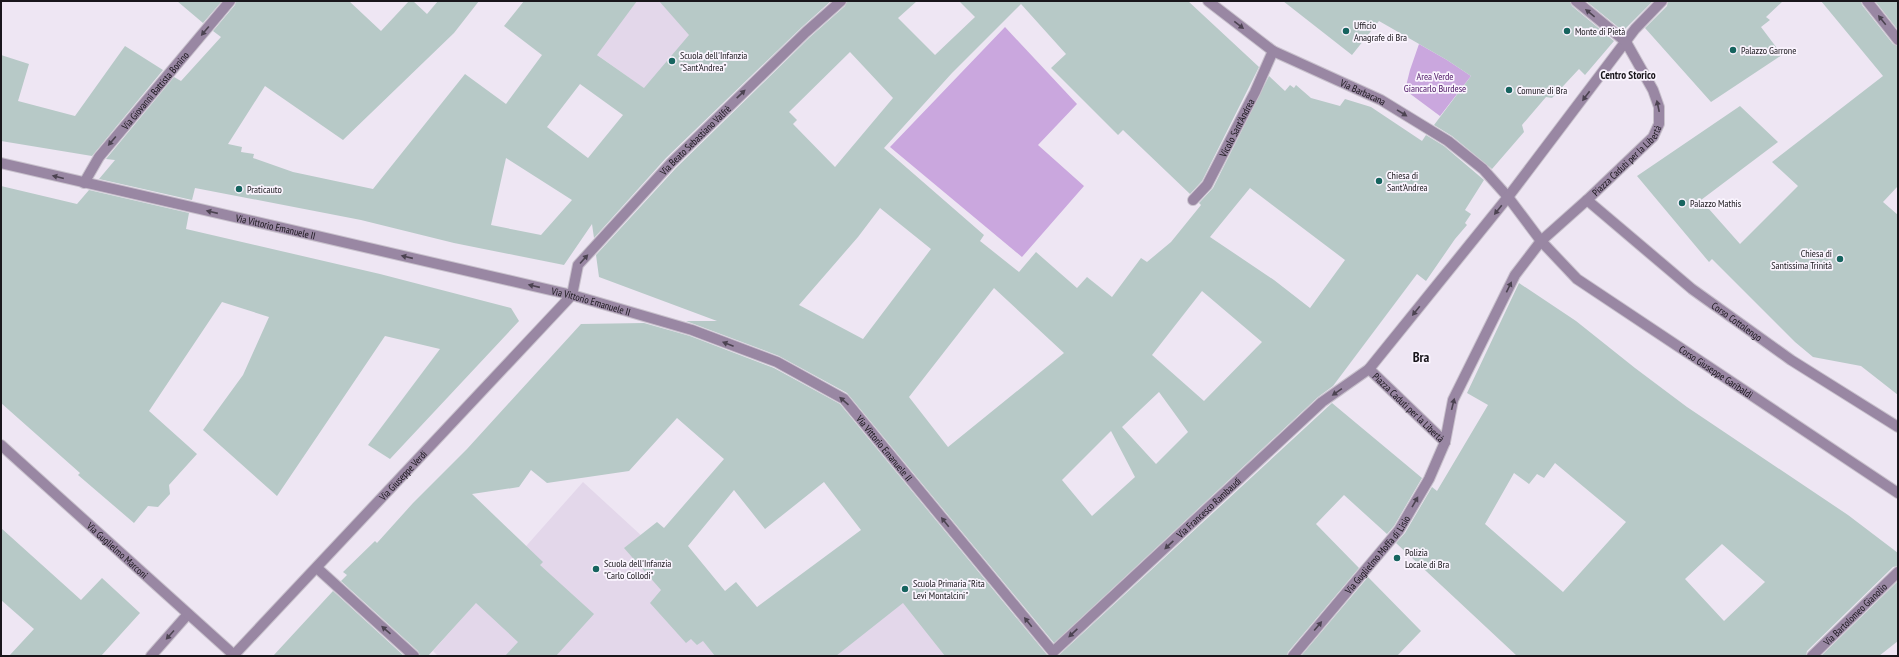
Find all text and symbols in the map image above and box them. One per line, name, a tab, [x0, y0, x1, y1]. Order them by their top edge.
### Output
one-way arrow	[1585, 8, 1596, 17]
one-way arrow	[1878, 15, 1887, 26]
place label: Ufficio Anagrafe di Bra	[1354, 19, 1407, 44]
one-way arrow	[1234, 21, 1245, 29]
one-way arrow	[200, 25, 209, 36]
place label: Monte di Pietà	[1575, 25, 1625, 38]
marker: Ufficio Anagrafe di Bra	[1341, 26, 1351, 36]
marker: Monte di Pietà	[1562, 26, 1572, 36]
place label: Palazzo Garrone	[1741, 44, 1796, 57]
marker: Palazzo Garrone	[1728, 45, 1738, 55]
street label: Via Giovanni Battista Bonino	[118, 49, 191, 133]
place label: Scuola dell'Infanzia "Sant'Andrea"	[680, 49, 747, 74]
marker: Scuola dell'Infanzia "Sant'Andrea"	[667, 56, 677, 66]
district label: Centro Storico	[1600, 68, 1656, 82]
park label: Area Verde Giancarlo Burdese	[1404, 70, 1466, 95]
street label: Via Barbacana	[1337, 76, 1388, 108]
place label: Comune di Bra	[1517, 84, 1567, 97]
marker: Comune di Bra	[1504, 85, 1514, 95]
one-way arrow	[736, 89, 746, 99]
one-way arrow	[1582, 90, 1590, 101]
street label: Vicolo Sant'Andrea	[1216, 96, 1257, 160]
one-way arrow	[1654, 100, 1660, 112]
street label: Via Beato Sebastiano Valfrè	[656, 102, 733, 178]
one-way arrow	[1397, 109, 1407, 117]
street label: Piazza Caduti per la Libertà	[1589, 123, 1664, 198]
one-way arrow	[108, 136, 117, 146]
place label: Chiesa di Sant'Andrea	[1387, 169, 1428, 194]
one-way arrow	[52, 173, 64, 179]
marker: Chiesa di Sant'Andrea	[1374, 176, 1384, 186]
place label: Praticauto	[247, 183, 282, 196]
marker: Praticauto	[234, 184, 244, 194]
place label: Palazzo Mathis	[1690, 197, 1742, 210]
marker: Palazzo Mathis	[1677, 198, 1687, 208]
one-way arrow	[1494, 205, 1502, 215]
one-way arrow	[206, 209, 218, 215]
street label: Via Vittorio Emanuele II	[234, 211, 317, 242]
place label: Chiesa di Santissima Trinità	[1771, 247, 1832, 272]
one-way arrow	[401, 254, 413, 260]
one-way arrow	[579, 254, 589, 264]
marker: Chiesa di Santissima Trinità	[1835, 254, 1845, 264]
one-way arrow	[1506, 281, 1512, 293]
one-way arrow	[528, 283, 540, 289]
street label: Via Vittorio Emanuele II	[549, 284, 632, 318]
street label: Corso Cottolengo	[1709, 299, 1765, 344]
one-way arrow	[1412, 305, 1420, 316]
one-way arrow	[722, 340, 734, 346]
street label: Corso Giuseppe Garibaldi	[1677, 342, 1756, 401]
district label: Bra	[1413, 348, 1430, 366]
street label: Piazza Caduti per la Libertà	[1370, 370, 1447, 445]
one-way arrow	[1332, 388, 1343, 396]
one-way arrow	[839, 396, 849, 405]
one-way arrow	[1450, 398, 1456, 410]
street label: Via Vittorio Emanuele II	[853, 412, 915, 484]
street label: Via Giuseppe Verdi	[375, 447, 429, 504]
street label: Via Francesco Rambaudi	[1173, 474, 1244, 541]
one-way arrow	[1412, 496, 1419, 508]
street label: Via Guglielmo Moffa di Lisio	[1341, 513, 1413, 597]
one-way arrow	[941, 516, 950, 527]
street label: Via Guglielmo Marconi	[84, 519, 151, 581]
one-way arrow	[1163, 540, 1174, 549]
place label: Polizia Locale di Bra	[1405, 546, 1449, 571]
marker: Polizia Locale di Bra	[1392, 553, 1402, 563]
place label: Scuola dell'Infanzia "Carlo Collodi"	[604, 557, 671, 582]
marker: Scuola dell'Infanzia "Carlo Collodi"	[591, 564, 601, 574]
place label: Scuola Primaria "Rita Levi Montalcini"	[913, 577, 985, 602]
street label: Via Bartolomeo Gianolio	[1820, 580, 1890, 649]
marker: Scuola Primaria "Rita Levi Montalcini"	[900, 584, 910, 594]
one-way arrow	[1024, 617, 1033, 628]
one-way arrow	[1313, 622, 1322, 631]
one-way arrow	[381, 625, 391, 634]
one-way arrow	[1068, 628, 1078, 638]
one-way arrow	[165, 630, 174, 640]

